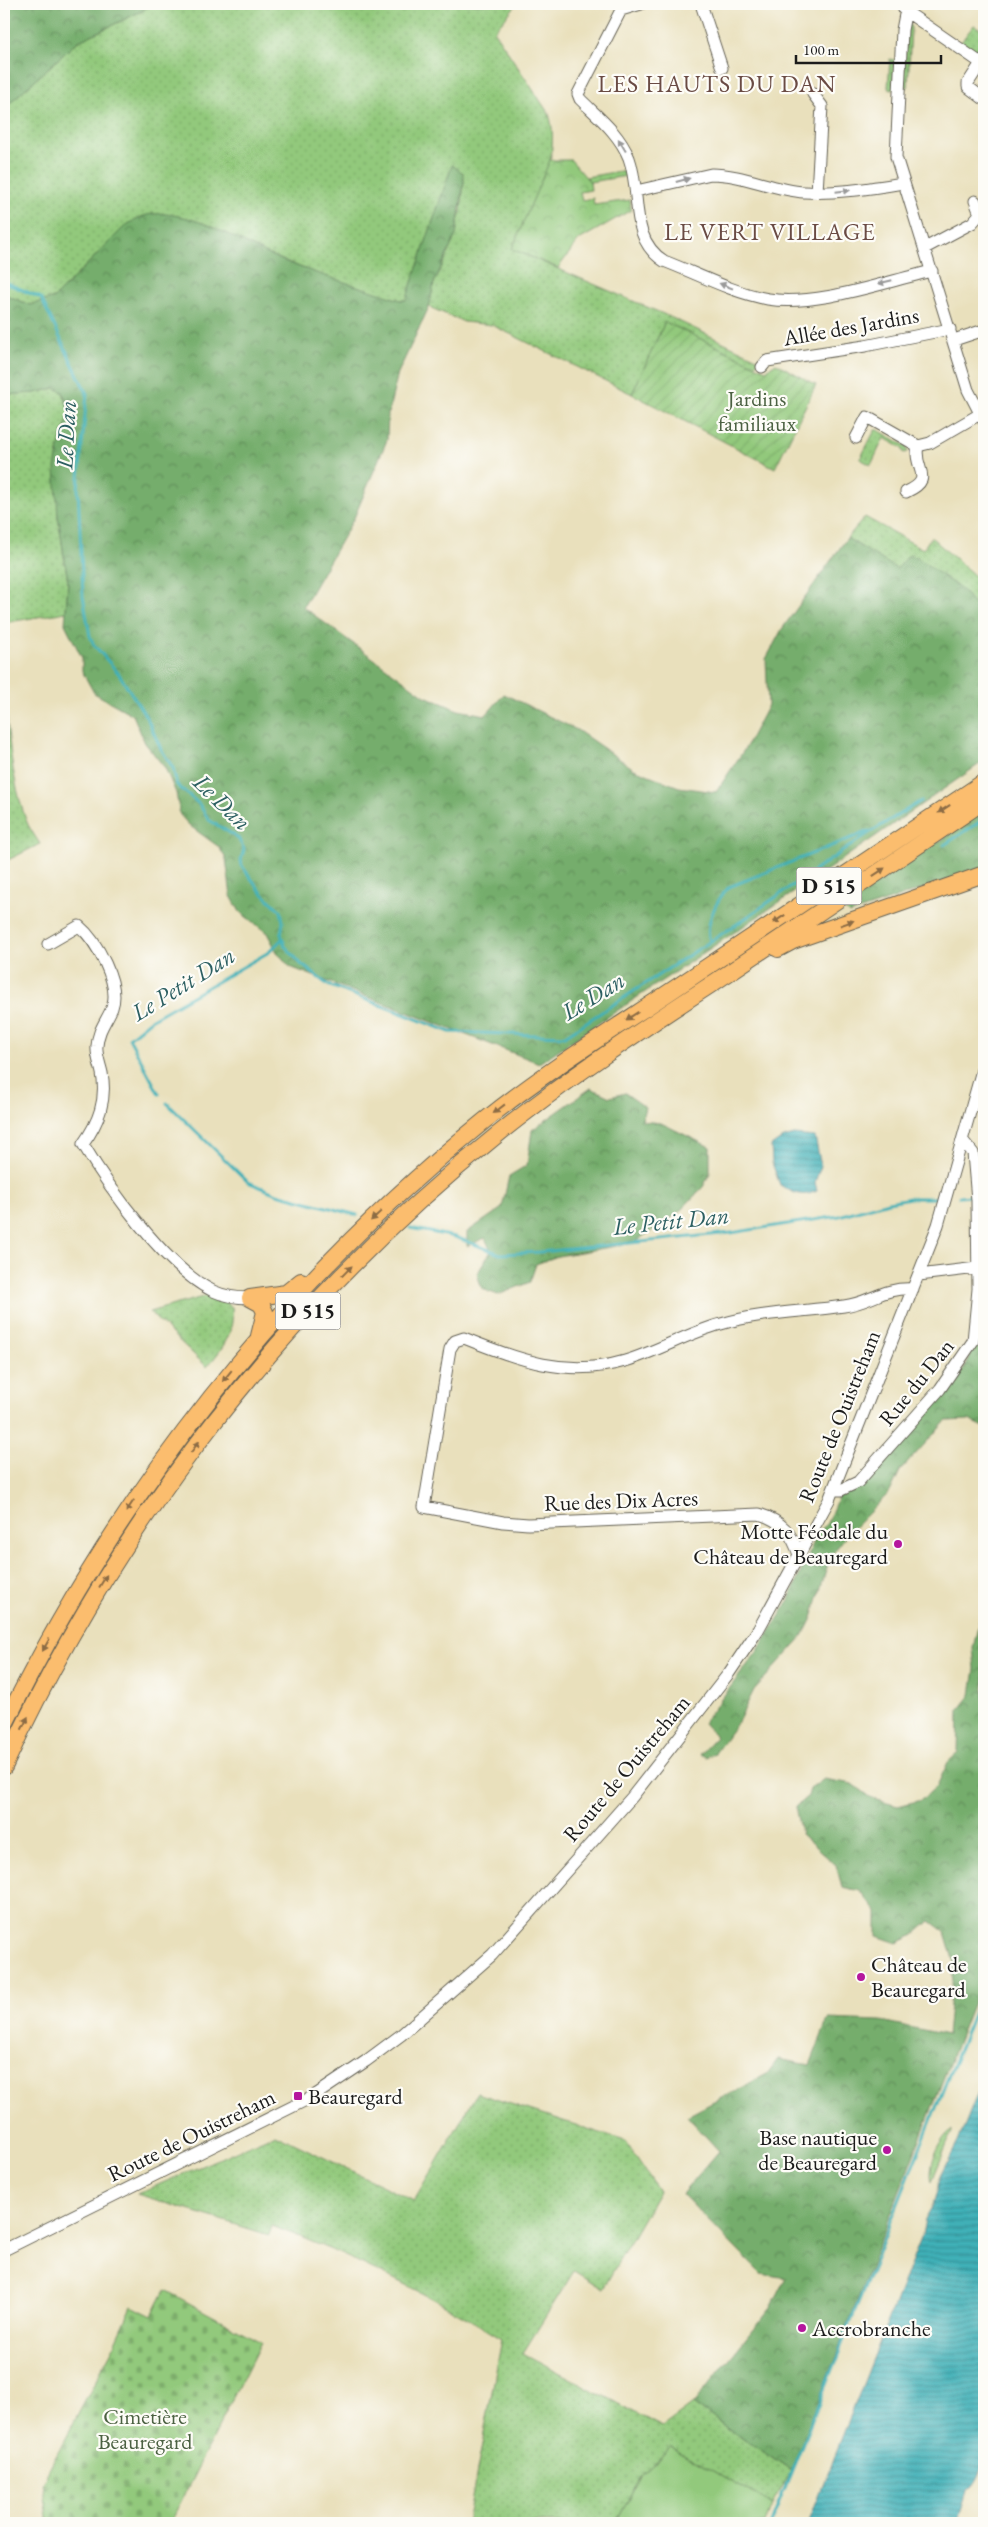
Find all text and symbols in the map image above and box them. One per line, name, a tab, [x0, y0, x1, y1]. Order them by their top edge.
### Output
scale bar	[796, 32, 940, 64]
text: 100 m	[803, 40, 840, 59]
district label: LES HAUTS DU DAN	[598, 68, 836, 99]
one-way arrow	[617, 138, 626, 151]
one-way arrow	[676, 176, 691, 184]
one-way arrow	[835, 187, 851, 195]
district label: LE VERT VILLAGE	[664, 216, 876, 247]
one-way arrow	[877, 278, 892, 286]
one-way arrow	[718, 282, 733, 290]
street label: Allée des Jardins	[780, 300, 921, 353]
park label: Jardins familiaux	[718, 384, 797, 438]
water label: Le Dan	[48, 400, 83, 471]
water label: Le Dan	[186, 766, 258, 837]
one-way arrow	[937, 805, 950, 814]
one-way arrow	[872, 867, 886, 876]
road number: D 515	[796, 868, 862, 904]
one-way arrow	[772, 914, 786, 924]
one-way arrow	[840, 919, 855, 927]
water label: Le Petit Dan	[124, 940, 240, 1028]
water label: Le Dan	[554, 964, 630, 1028]
one-way arrow	[625, 1011, 639, 1021]
one-way arrow	[493, 1104, 506, 1115]
water label: Le Petit Dan	[610, 1199, 731, 1242]
one-way arrow	[371, 1210, 383, 1222]
one-way arrow	[341, 1266, 353, 1278]
road number: D 515	[276, 1292, 340, 1330]
street label: Route de Ouistreham	[792, 1326, 887, 1507]
street label: Rue du Dan	[872, 1332, 961, 1432]
one-way arrow	[222, 1369, 233, 1382]
one-way arrow	[189, 1441, 200, 1454]
street label: Rue des Dix Acres	[543, 1483, 699, 1518]
one-way arrow	[126, 1499, 135, 1513]
place label: Motte Féodale du Château de Beauregard	[693, 1517, 889, 1571]
marker: Motte Féodale du Château de Beauregard	[892, 1538, 904, 1550]
one-way arrow	[99, 1575, 108, 1588]
one-way arrow	[42, 1637, 50, 1652]
street label: Route de Ouistreham	[556, 1689, 696, 1848]
one-way arrow	[21, 1716, 29, 1731]
place label: Château de Beauregard	[871, 1950, 967, 2004]
marker: Château de Beauregard	[855, 1971, 867, 1983]
street label: Route de Ouistreham	[103, 2082, 280, 2189]
place label: Beauregard	[308, 2082, 403, 2111]
marker: Beauregard	[292, 2090, 304, 2102]
place label: Base nautique de Beauregard	[758, 2123, 878, 2177]
marker: Base nautique de Beauregard	[881, 2144, 893, 2156]
place label: Accrobranche	[811, 2314, 931, 2343]
marker: Accrobranche	[796, 2322, 808, 2334]
park label: Cimetière Beauregard	[98, 2402, 193, 2456]

